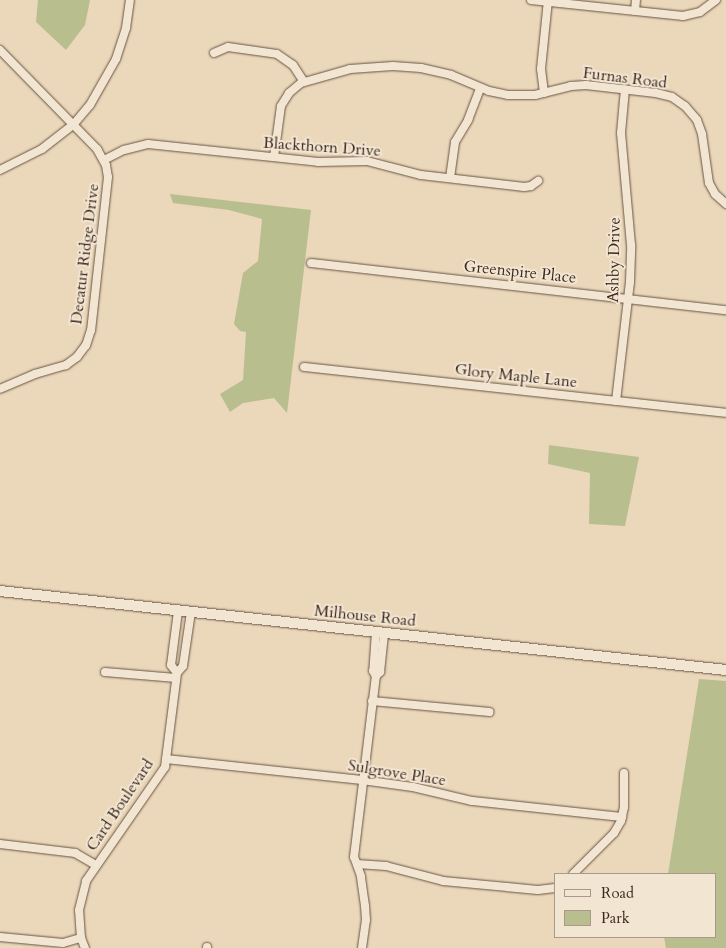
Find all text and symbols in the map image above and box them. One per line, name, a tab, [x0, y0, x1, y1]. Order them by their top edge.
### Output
street label: Furnas Road	[582, 63, 668, 93]
street label: Blackthorn Drive	[262, 133, 382, 161]
street label: Decatur Ridge Drive	[67, 182, 103, 326]
street label: Ashby Drive	[604, 217, 624, 303]
street label: Greenspire Place	[463, 257, 577, 287]
street label: Glory Maple Lane	[454, 360, 578, 392]
street label: Milhouse Road	[313, 601, 417, 631]
street label: Card Boulevard	[82, 755, 158, 855]
street label: Sulgrove Place	[347, 756, 447, 790]
legend	[554, 873, 716, 938]
text: Road	[601, 883, 634, 903]
text: Park	[601, 908, 630, 928]

